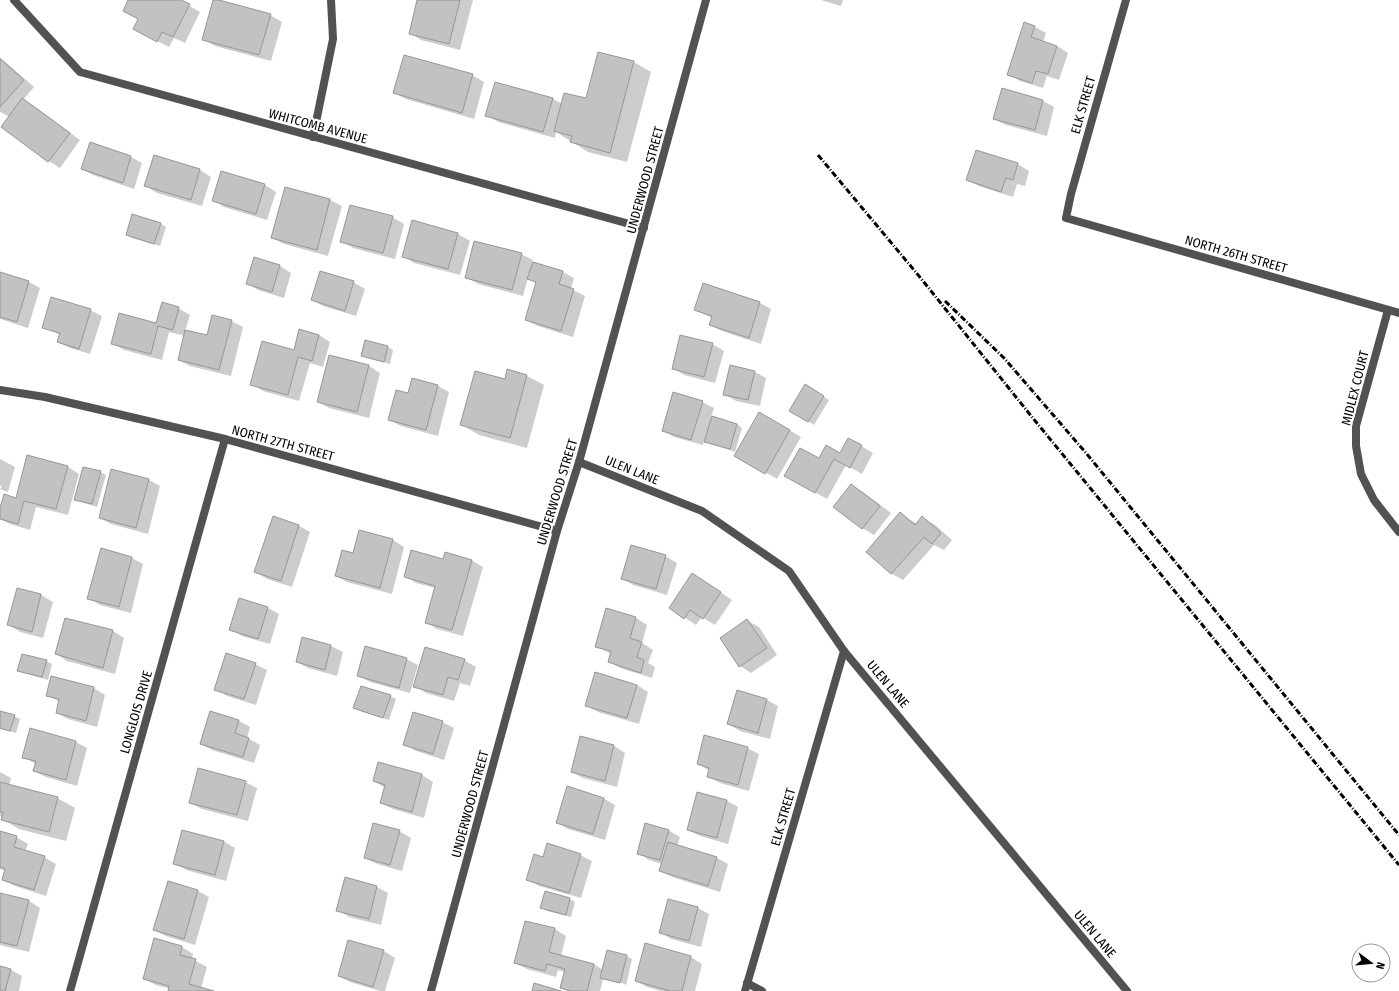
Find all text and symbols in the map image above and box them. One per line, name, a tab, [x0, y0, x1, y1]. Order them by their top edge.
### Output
street label: ELK STREET	[1068, 74, 1098, 136]
street label: WHITCOMB AVENUE	[267, 106, 369, 146]
street label: UNDERWOOD STREET	[623, 125, 667, 235]
street label: NORTH 26TH STREET	[1183, 232, 1289, 276]
street label: MIDLEX COURT	[1338, 349, 1372, 427]
street label: NORTH 27TH STREET	[230, 422, 336, 464]
street label: UNDERWOOD STREET	[534, 437, 580, 547]
street label: ULEN LANE	[603, 452, 661, 488]
street label: ULEN LANE	[864, 657, 912, 711]
street label: LONGLOIS DRIVE	[117, 669, 155, 755]
street label: UNDERWOOD STREET	[448, 749, 492, 859]
street label: ELK STREET	[768, 786, 798, 848]
street label: ULEN LANE	[1071, 907, 1119, 961]
north arrow	[1351, 943, 1391, 983]
text: N	[1373, 961, 1387, 971]

